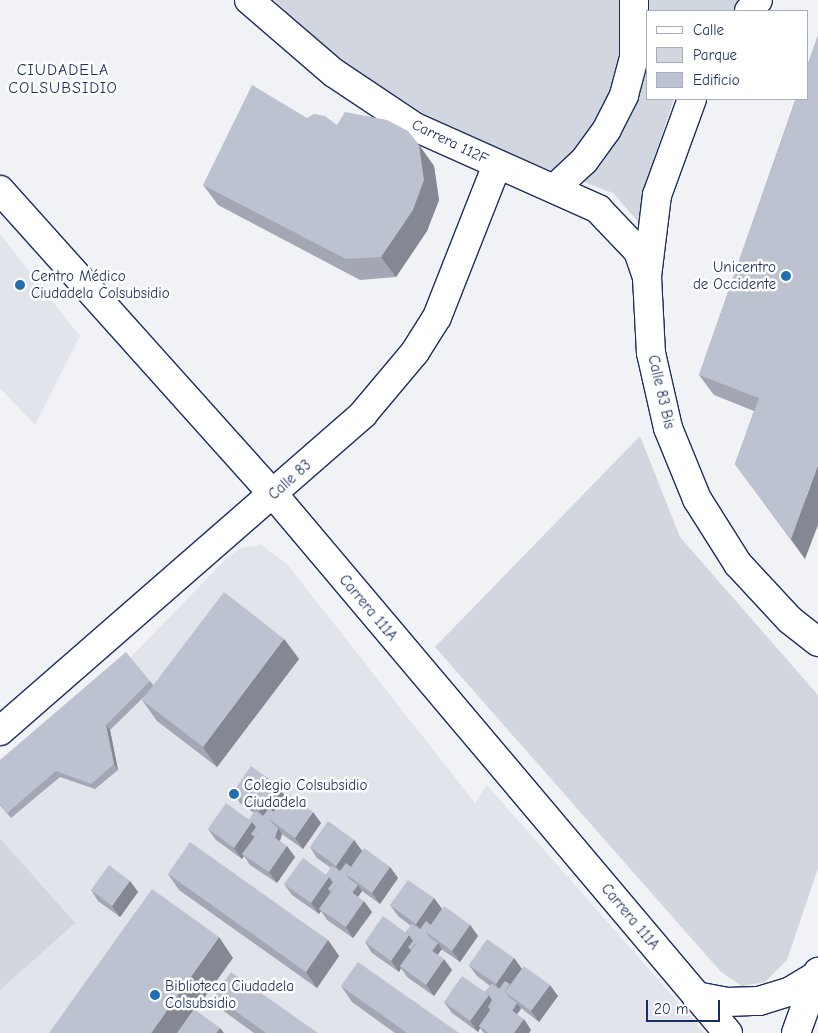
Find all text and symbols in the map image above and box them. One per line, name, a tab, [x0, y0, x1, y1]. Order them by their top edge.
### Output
legend	[646, 10, 808, 100]
text: Calle	[693, 21, 724, 39]
text: Parque	[693, 46, 737, 64]
district label: CIUDADELA COLSUBSIDIO	[7, 60, 119, 98]
text: Edificio	[693, 71, 740, 89]
street label: Carrera 112F	[409, 116, 491, 168]
place label: Unicentro de Occidente	[693, 258, 776, 293]
place label: Centro Médico Ciudadela Colsubsidio	[31, 267, 170, 302]
marker: Unicentro de Occidente	[780, 270, 792, 282]
marker: Centro Médico Ciudadela Colsubsidio	[13, 278, 27, 292]
street label: Calle 83 Bis	[644, 353, 678, 431]
street label: Calle 83	[265, 456, 315, 504]
street label: Carrera 111A	[335, 571, 401, 645]
place label: Colegio Colsubsidio Ciudadela	[244, 776, 367, 811]
marker: Colegio Colsubsidio Ciudadela	[228, 788, 240, 800]
street label: Carrera 111A	[597, 880, 663, 954]
place label: Biblioteca Ciudadela Colsubsidio	[165, 977, 294, 1012]
marker: Biblioteca Ciudadela Colsubsidio	[149, 989, 161, 1001]
scale bar	[648, 990, 722, 1022]
text: 20 m	[654, 1000, 688, 1018]

